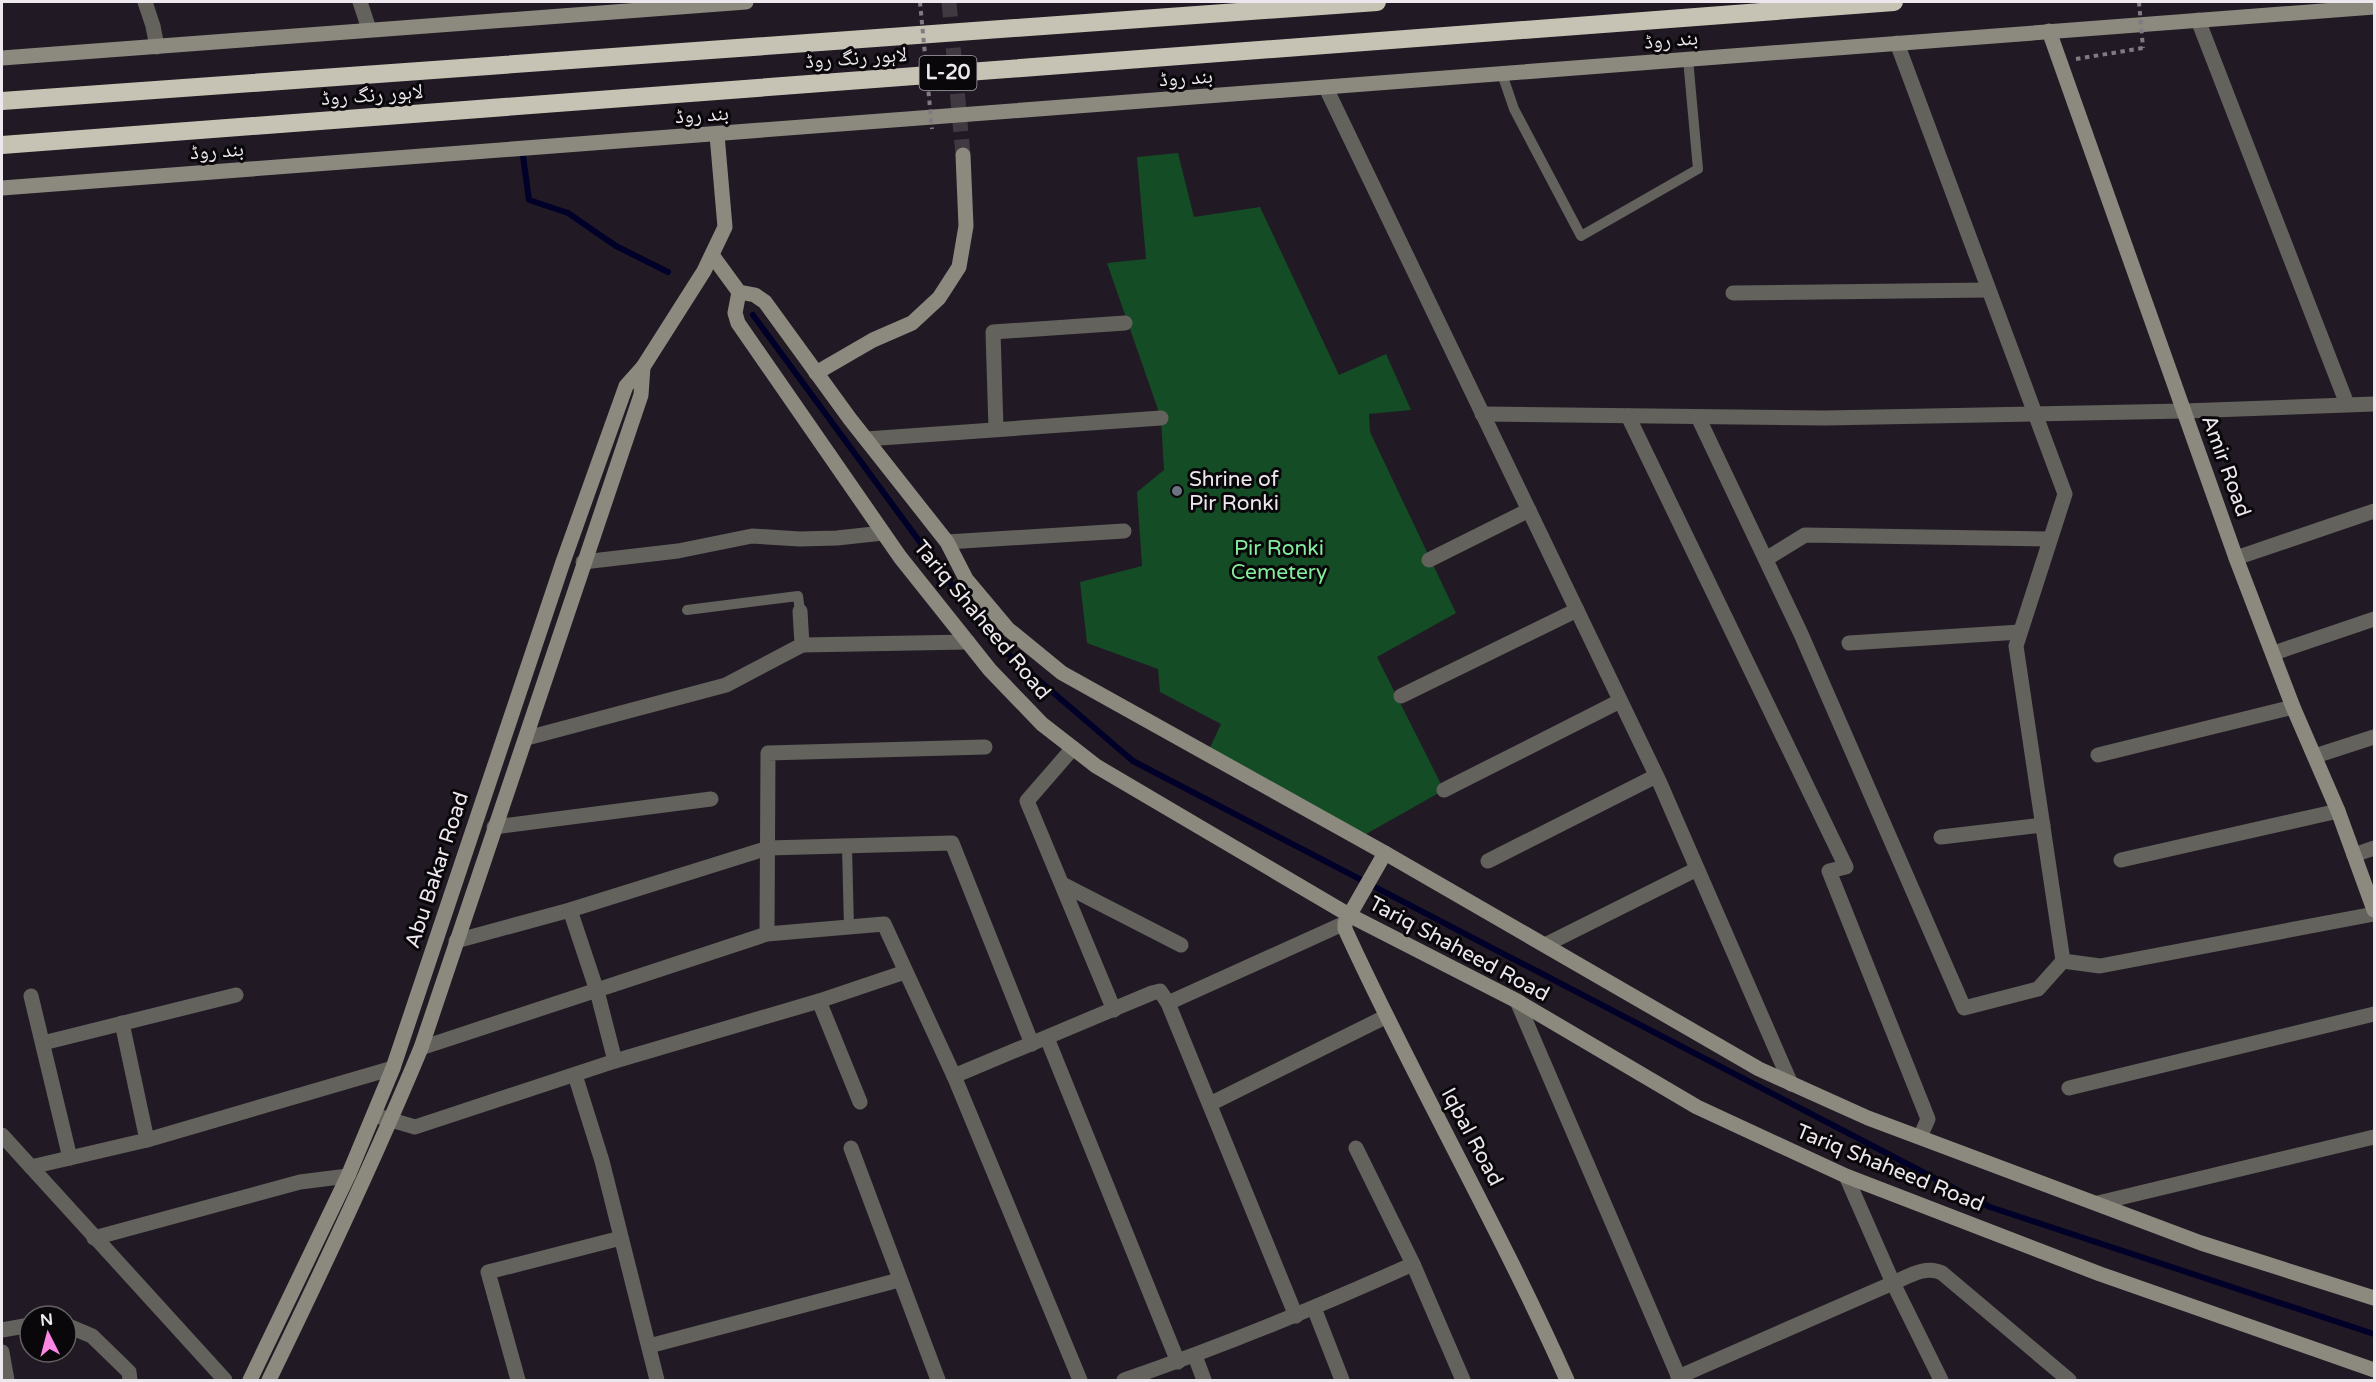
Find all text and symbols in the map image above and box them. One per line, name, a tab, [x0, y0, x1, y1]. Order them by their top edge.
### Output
street label: بند روڈ	[1643, 25, 1699, 55]
street label: لاہور رنگ روڈ	[804, 42, 908, 74]
road number: L-20	[920, 56, 976, 90]
street label: بند روڈ	[1158, 64, 1214, 92]
street label: لاہور رنگ روڈ	[320, 79, 424, 111]
street label: بند روڈ	[674, 101, 730, 129]
street label: بند روڈ	[189, 137, 245, 165]
street label: Amir Road	[2196, 412, 2256, 520]
place label: Shrine of Pir Ronki	[1189, 467, 1279, 516]
marker: Shrine of Pir Ronki	[1170, 484, 1184, 498]
street label: Tariq Shaheed Road	[908, 535, 1056, 705]
park label: Pir Ronki Cemetery	[1231, 536, 1327, 585]
street label: Abu Bakar Road	[400, 789, 474, 951]
street label: Tariq Shaheed Road	[1365, 891, 1553, 1007]
street label: Iqbal Road	[1436, 1084, 1508, 1190]
street label: Tariq Shaheed Road	[1792, 1119, 1988, 1217]
north arrow	[18, 1304, 78, 1364]
text: N	[39, 1309, 54, 1331]

